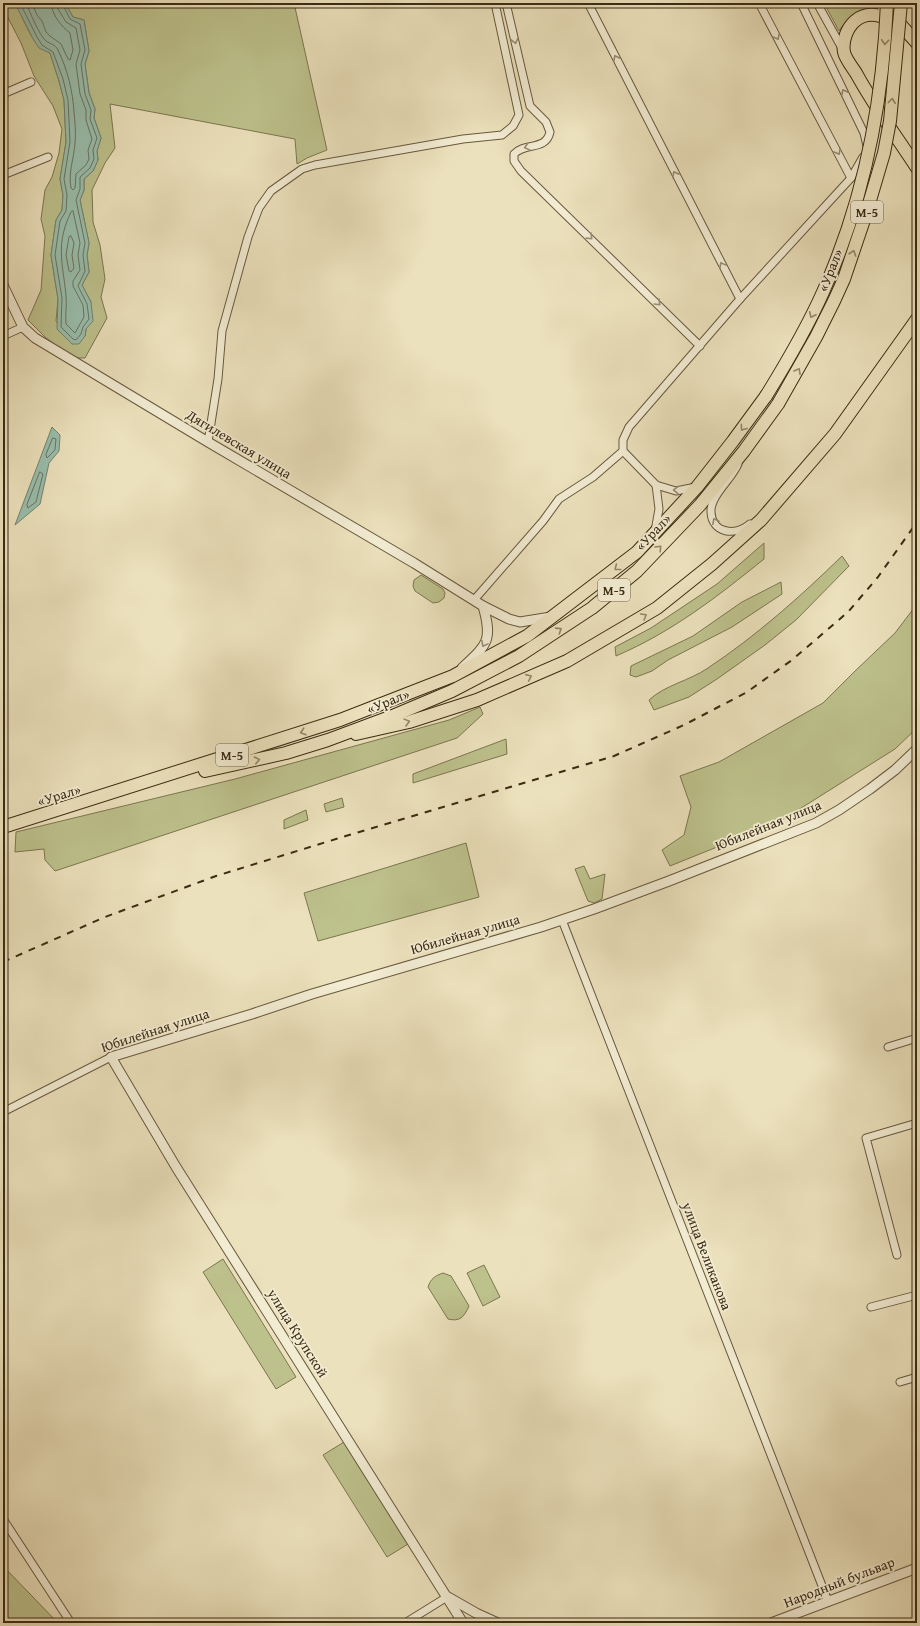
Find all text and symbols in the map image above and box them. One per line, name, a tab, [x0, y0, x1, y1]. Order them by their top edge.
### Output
one-way arrow	[772, 33, 780, 41]
one-way arrow	[510, 38, 518, 44]
one-way arrow	[880, 39, 889, 45]
one-way arrow	[613, 55, 621, 63]
one-way arrow	[841, 89, 849, 96]
one-way arrow	[887, 97, 896, 104]
one-way arrow	[524, 143, 531, 151]
one-way arrow	[833, 148, 841, 156]
one-way arrow	[672, 171, 680, 178]
road number: М-5	[851, 201, 883, 223]
one-way arrow	[585, 232, 593, 240]
street label: «Урал»	[812, 246, 848, 294]
one-way arrow	[848, 250, 857, 257]
one-way arrow	[719, 261, 727, 269]
one-way arrow	[653, 298, 661, 306]
one-way arrow	[809, 310, 817, 318]
one-way arrow	[793, 368, 800, 375]
street label: Дягилевская улица	[182, 404, 296, 484]
one-way arrow	[741, 423, 748, 430]
one-way arrow	[673, 485, 680, 494]
street label: «Урал»	[631, 509, 675, 555]
one-way arrow	[712, 518, 719, 525]
one-way arrow	[654, 545, 662, 553]
one-way arrow	[614, 564, 621, 571]
road number: М-5	[598, 579, 630, 601]
one-way arrow	[640, 613, 647, 620]
one-way arrow	[555, 627, 562, 634]
one-way arrow	[482, 640, 489, 647]
one-way arrow	[525, 674, 533, 682]
street label: «Урал»	[364, 683, 412, 719]
one-way arrow	[403, 718, 410, 727]
one-way arrow	[300, 727, 307, 736]
road number: М-5	[216, 744, 248, 766]
one-way arrow	[254, 756, 260, 764]
street label: «Урал»	[35, 779, 83, 811]
street label: Юбилейная улица	[712, 794, 824, 855]
street label: Юбилейная улица	[408, 909, 522, 959]
street label: Юбилейная улица	[98, 1003, 212, 1057]
street label: улица Великанова	[677, 1198, 737, 1313]
street label: улица Крупской	[262, 1284, 333, 1381]
street label: Народный бульвар	[781, 1551, 898, 1612]

